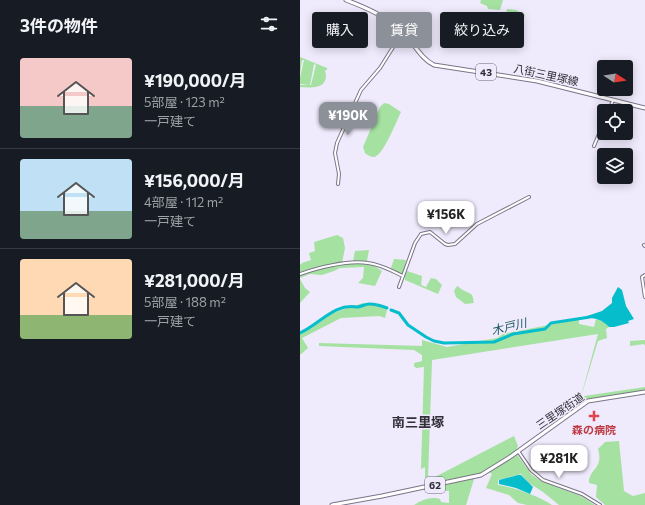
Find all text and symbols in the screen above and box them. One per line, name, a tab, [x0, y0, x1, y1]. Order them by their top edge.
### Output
chip: 購入	[312, 12, 368, 48]
chip: 賃貸	[376, 12, 432, 48]
chip: 絞り込み	[440, 12, 524, 48]
icon: filters	[258, 13, 280, 35]
text: 3件の物件	[20, 15, 98, 36]
north arrow	[597, 60, 633, 96]
map controls	[597, 60, 633, 184]
street label: 八街三里塚線	[512, 61, 580, 88]
road number: 43	[476, 64, 496, 80]
text: ¥190,000/月	[144, 70, 246, 91]
icon: home	[52, 74, 100, 122]
text: 5部屋 · 123 m²	[144, 94, 225, 110]
pin: ¥190K	[320, 102, 376, 136]
button: locate	[597, 104, 633, 140]
text: ¥190K	[328, 107, 368, 123]
text: 一戸建て	[144, 113, 196, 129]
button: layers	[597, 148, 633, 184]
text: ¥156,000/月	[144, 170, 245, 191]
icon: home	[52, 175, 100, 223]
text: 4部屋 · 112 m²	[144, 194, 223, 210]
pin: ¥156K	[418, 201, 474, 235]
text: ¥156K	[427, 206, 465, 222]
text: 一戸建て	[144, 213, 196, 229]
text: ¥281,000/月	[144, 270, 245, 291]
icon: home	[52, 275, 100, 323]
text: 5部屋 · 188 m²	[144, 294, 226, 310]
text: 一戸建て	[144, 313, 196, 329]
water label: 木戸川	[490, 314, 530, 337]
street label: 三里塚街道	[533, 390, 586, 431]
marker: 森の病院	[588, 410, 600, 422]
district label: 南三里塚	[392, 414, 444, 430]
place label: 森の病院	[572, 423, 616, 436]
pin: ¥281K	[531, 445, 587, 479]
text: ¥281K	[540, 450, 578, 466]
road number: 62	[425, 477, 445, 493]

